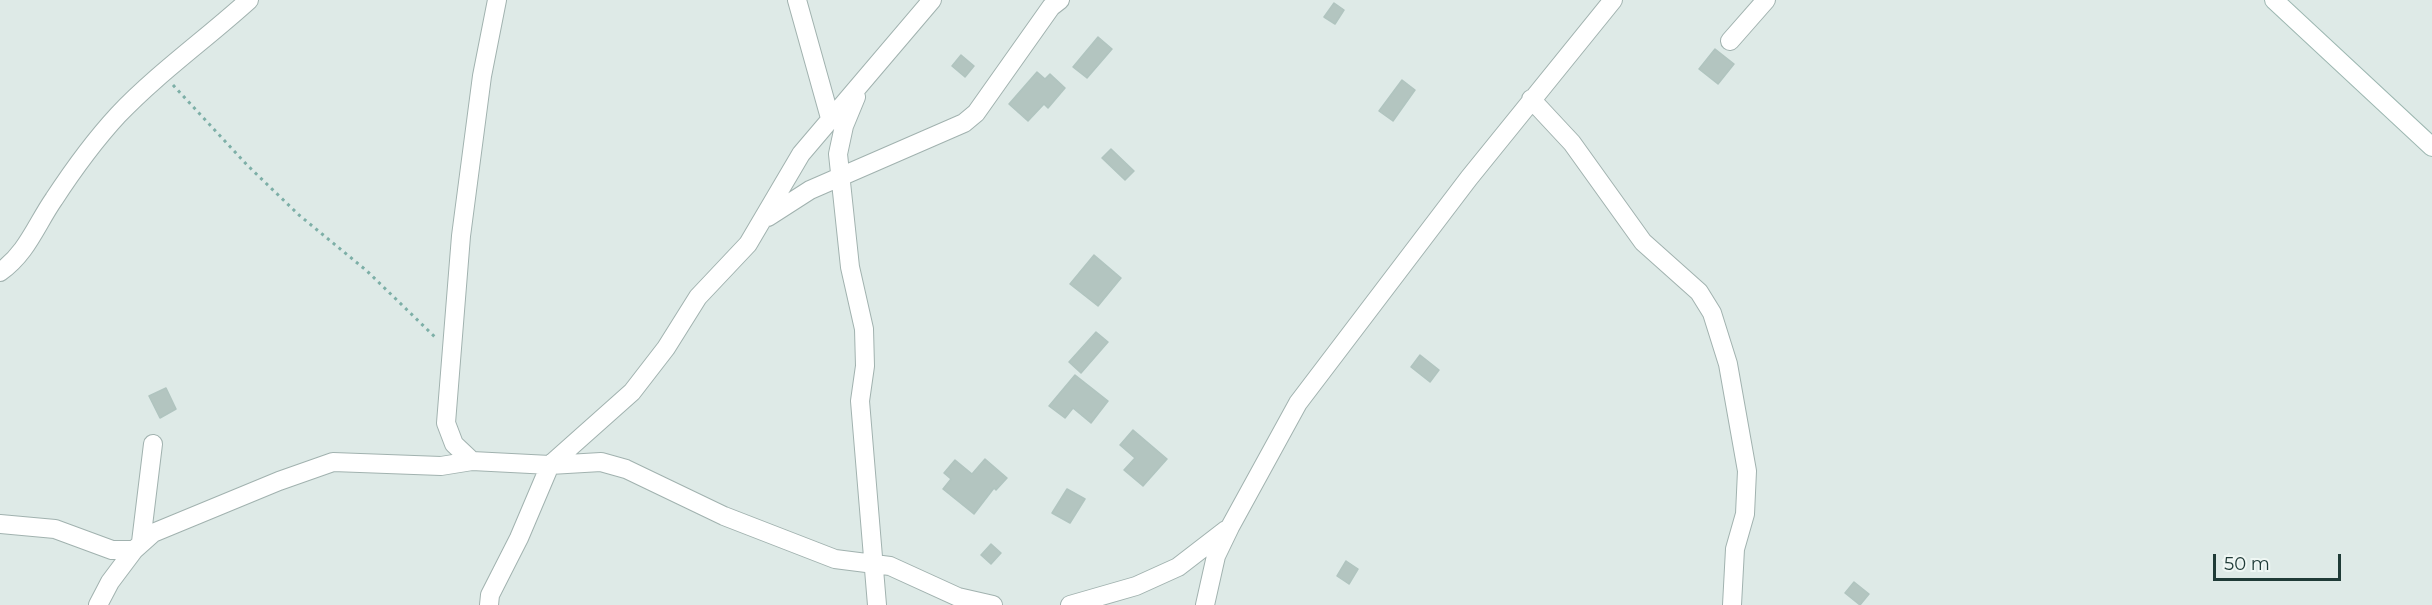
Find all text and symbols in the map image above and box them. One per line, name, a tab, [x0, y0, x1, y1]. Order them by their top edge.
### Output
scale bar	[2216, 542, 2344, 580]
text: 50 m	[2224, 553, 2270, 575]

